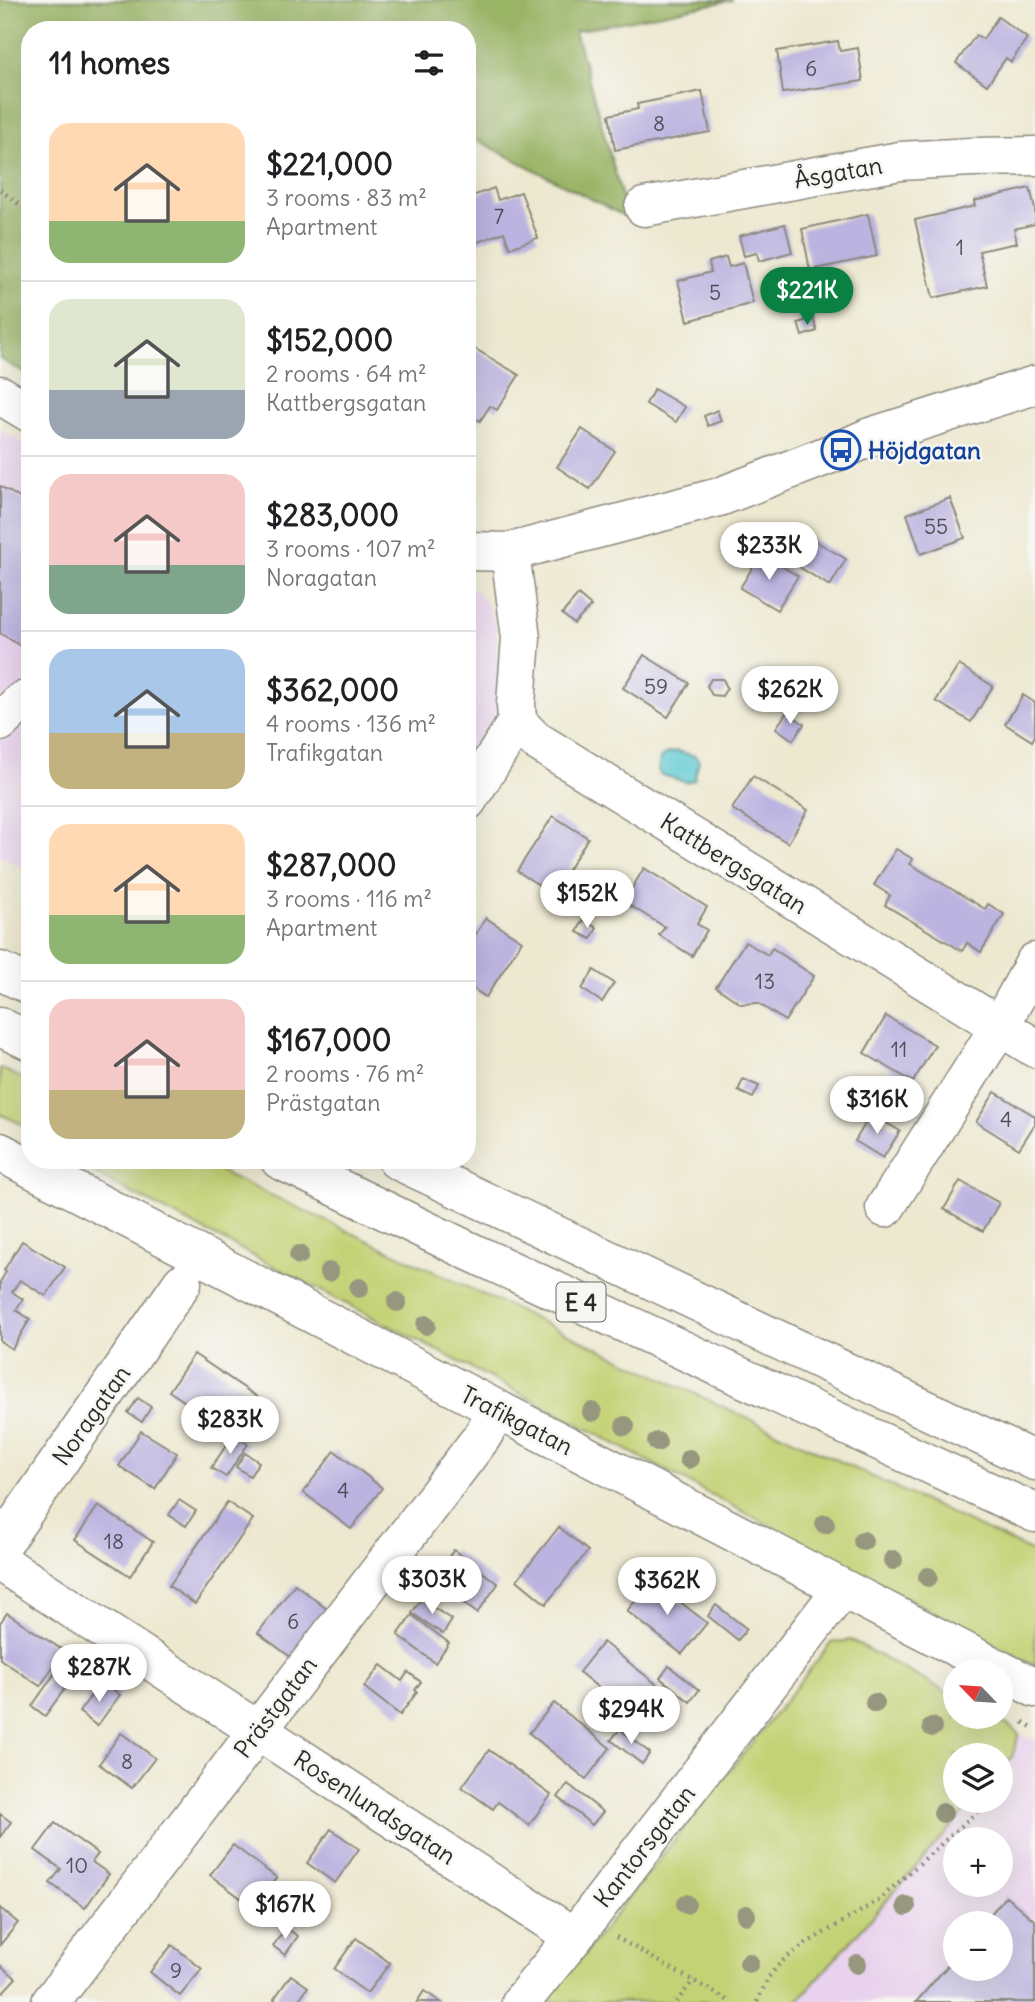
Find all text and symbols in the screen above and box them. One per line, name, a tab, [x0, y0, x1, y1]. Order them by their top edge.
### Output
text: 11 homes	[49, 44, 170, 82]
icon: filters	[410, 44, 448, 82]
house number: 6	[805, 55, 817, 82]
house number: 8	[653, 110, 665, 137]
text: $221,000	[266, 145, 393, 183]
street label: Åsgatan	[792, 149, 885, 195]
icon: home	[105, 151, 189, 235]
text: 3 rooms · 83 m²	[266, 183, 427, 212]
house number: 7	[494, 203, 504, 230]
text: Apartment	[266, 212, 378, 241]
house number: 1	[956, 234, 964, 261]
pin: $221K	[758, 268, 856, 327]
text: $221K	[776, 275, 838, 304]
house number: 5	[709, 279, 721, 306]
text: $152,000	[266, 321, 393, 359]
icon: home	[105, 327, 189, 411]
text: 2 rooms · 64 m²	[266, 359, 427, 388]
text: Kattbergsgatan	[266, 388, 426, 417]
bus stop icon: Höjdgatan	[820, 429, 862, 471]
place label: Höjdgatan	[868, 435, 981, 465]
text: $283,000	[266, 496, 399, 534]
icon: home	[105, 502, 189, 586]
house number: 55	[924, 513, 948, 540]
pin: $233K	[720, 522, 818, 582]
text: $233K	[736, 530, 802, 559]
text: 3 rooms · 107 m²	[266, 534, 436, 563]
text: Noragatan	[266, 563, 377, 592]
pin: $262K	[741, 666, 839, 726]
text: $362,000	[266, 671, 399, 709]
house number: 59	[644, 673, 668, 700]
text: $262K	[757, 674, 823, 703]
icon: home	[105, 677, 189, 761]
text: 4 rooms · 136 m²	[266, 709, 436, 738]
text: Trafikgatan	[266, 738, 383, 767]
street label: Kattbergsgatan	[655, 806, 813, 920]
text: $287,000	[266, 846, 397, 884]
icon: home	[105, 852, 189, 936]
pin: $152K	[538, 870, 636, 930]
text: $152K	[556, 878, 618, 907]
text: 3 rooms · 116 m²	[266, 884, 432, 913]
text: Apartment	[266, 913, 378, 942]
house number: 13	[755, 968, 775, 995]
text: $167,000	[266, 1021, 392, 1059]
icon: home	[105, 1027, 189, 1111]
house number: 11	[891, 1036, 907, 1063]
text: 2 rooms · 76 m²	[266, 1059, 424, 1088]
pin: $316K	[828, 1076, 926, 1136]
text: $316K	[846, 1084, 908, 1113]
text: Prästgatan	[266, 1088, 380, 1117]
house number: 4	[1000, 1106, 1012, 1133]
road number: E 4	[556, 1282, 606, 1322]
street label: Noragatan	[46, 1359, 137, 1471]
street label: Trafikgatan	[456, 1379, 578, 1461]
pin: $283K	[181, 1396, 279, 1456]
text: $283K	[197, 1404, 263, 1433]
house number: 4	[337, 1477, 349, 1504]
house number: 18	[104, 1528, 124, 1555]
pin: $303K	[383, 1556, 481, 1616]
pin: $362K	[618, 1558, 716, 1617]
text: $303K	[398, 1564, 466, 1593]
text: $362K	[634, 1565, 700, 1594]
house number: 6	[287, 1608, 299, 1635]
pin: $287K	[50, 1644, 148, 1704]
street label: Prästgatan	[227, 1650, 323, 1764]
text: $287K	[67, 1652, 131, 1681]
north arrow	[943, 1659, 1013, 1729]
map controls	[943, 1659, 1013, 1981]
pin: $294K	[582, 1686, 680, 1746]
text: $294K	[598, 1694, 664, 1723]
street label: Rosenlundsgatan	[288, 1743, 462, 1871]
button: layers	[943, 1743, 1013, 1813]
house number: 8	[121, 1748, 133, 1775]
street label: Kantorsgatan	[587, 1779, 701, 1913]
button: +	[943, 1827, 1013, 1897]
house number: 10	[66, 1852, 88, 1879]
pin: $167K	[236, 1882, 334, 1941]
text: $167K	[255, 1889, 315, 1918]
button: −	[943, 1911, 1013, 1981]
house number: 9	[170, 1957, 182, 1984]

